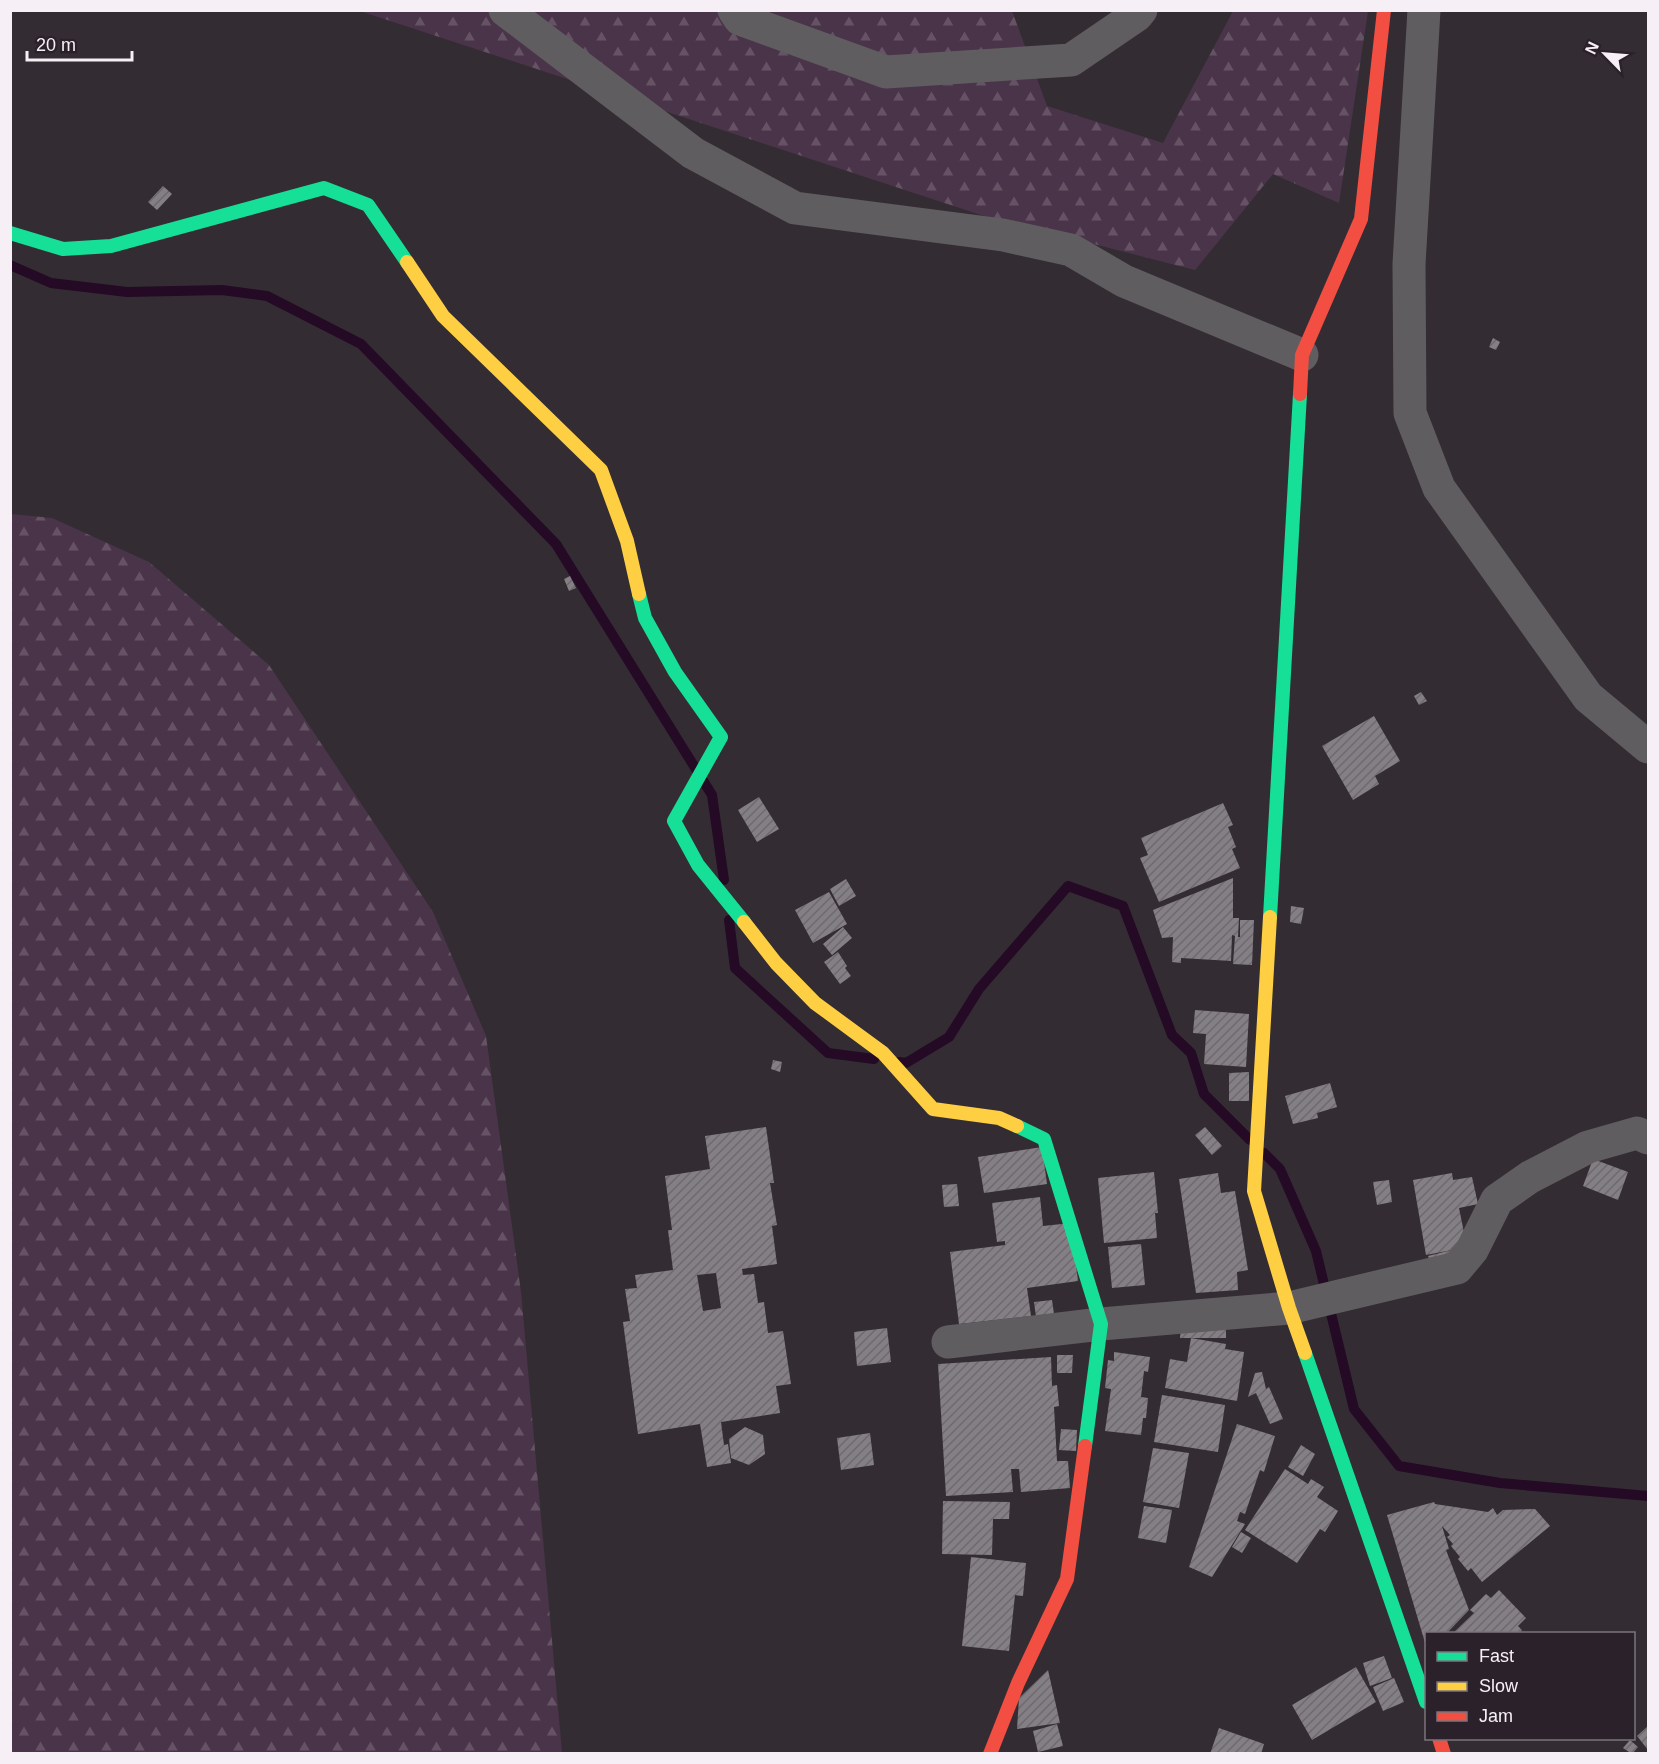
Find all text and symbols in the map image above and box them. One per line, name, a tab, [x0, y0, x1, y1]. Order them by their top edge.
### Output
scale bar	[27, 24, 132, 62]
north arrow	[1575, 24, 1635, 84]
text: 20 m	[36, 35, 76, 55]
text: N	[1582, 39, 1602, 57]
legend	[1425, 1632, 1635, 1740]
text: Fast	[1479, 1646, 1514, 1666]
text: Slow	[1479, 1676, 1519, 1696]
text: Jam	[1479, 1706, 1513, 1726]

